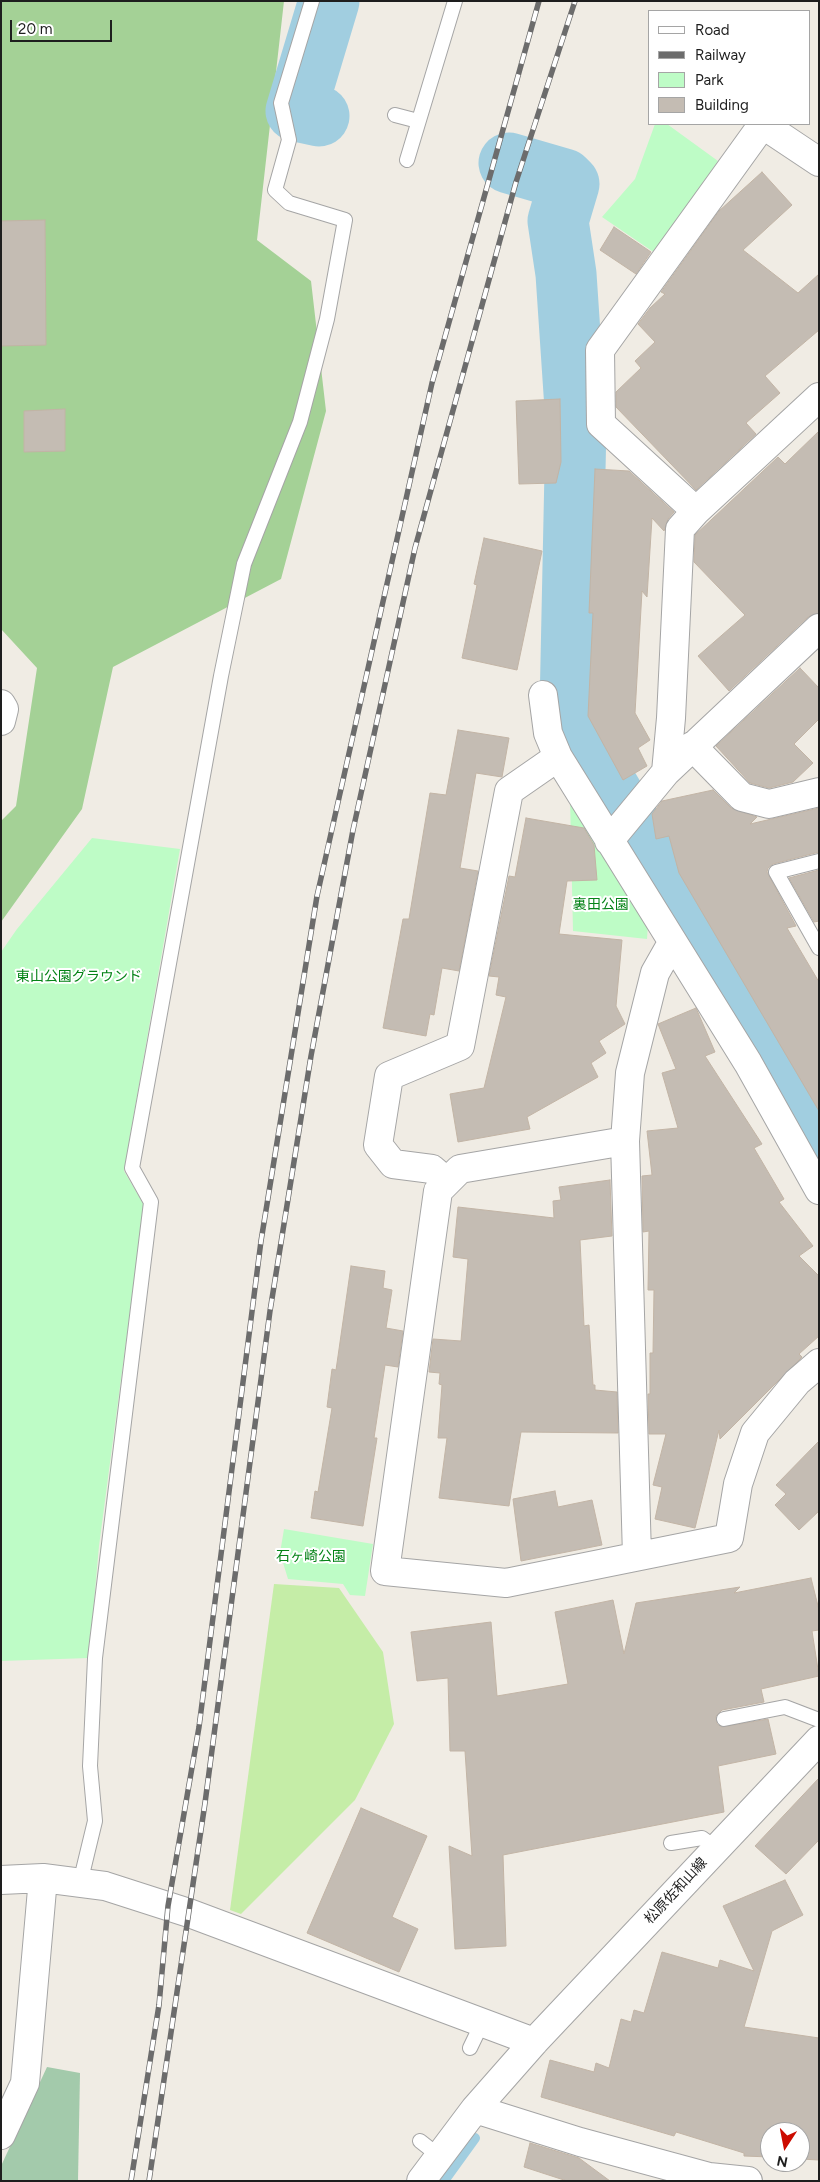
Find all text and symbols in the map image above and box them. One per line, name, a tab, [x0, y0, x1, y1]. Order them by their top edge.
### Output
scale bar	[12, 10, 115, 42]
legend	[648, 10, 810, 125]
text: 20 m	[18, 20, 52, 38]
text: Road	[695, 21, 730, 39]
text: Railway	[695, 46, 746, 64]
text: Park	[695, 71, 724, 89]
text: Building	[695, 96, 749, 114]
park label: 裏田公園	[573, 897, 629, 913]
park label: 東山公園グラウンド	[16, 969, 142, 985]
park label: 石ヶ崎公園	[276, 1549, 346, 1565]
street label: 松原佐和山線	[641, 1855, 711, 1927]
north arrow	[760, 2122, 810, 2172]
text: N	[775, 2152, 789, 2171]

